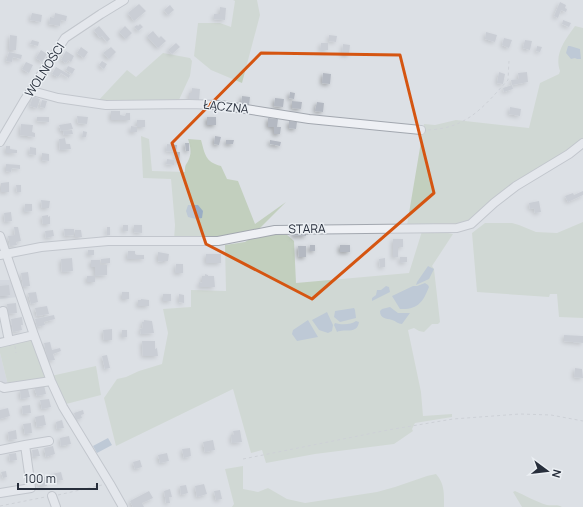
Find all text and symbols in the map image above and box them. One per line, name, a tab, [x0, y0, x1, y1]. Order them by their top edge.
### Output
street label: WOLNOŚCI	[21, 39, 68, 100]
street label: ŁĄCZNA	[203, 96, 250, 117]
street label: STARA	[288, 220, 326, 237]
north arrow	[527, 451, 567, 491]
scale bar	[18, 465, 97, 491]
text: N	[549, 468, 565, 480]
text: 100 m	[24, 470, 56, 487]

